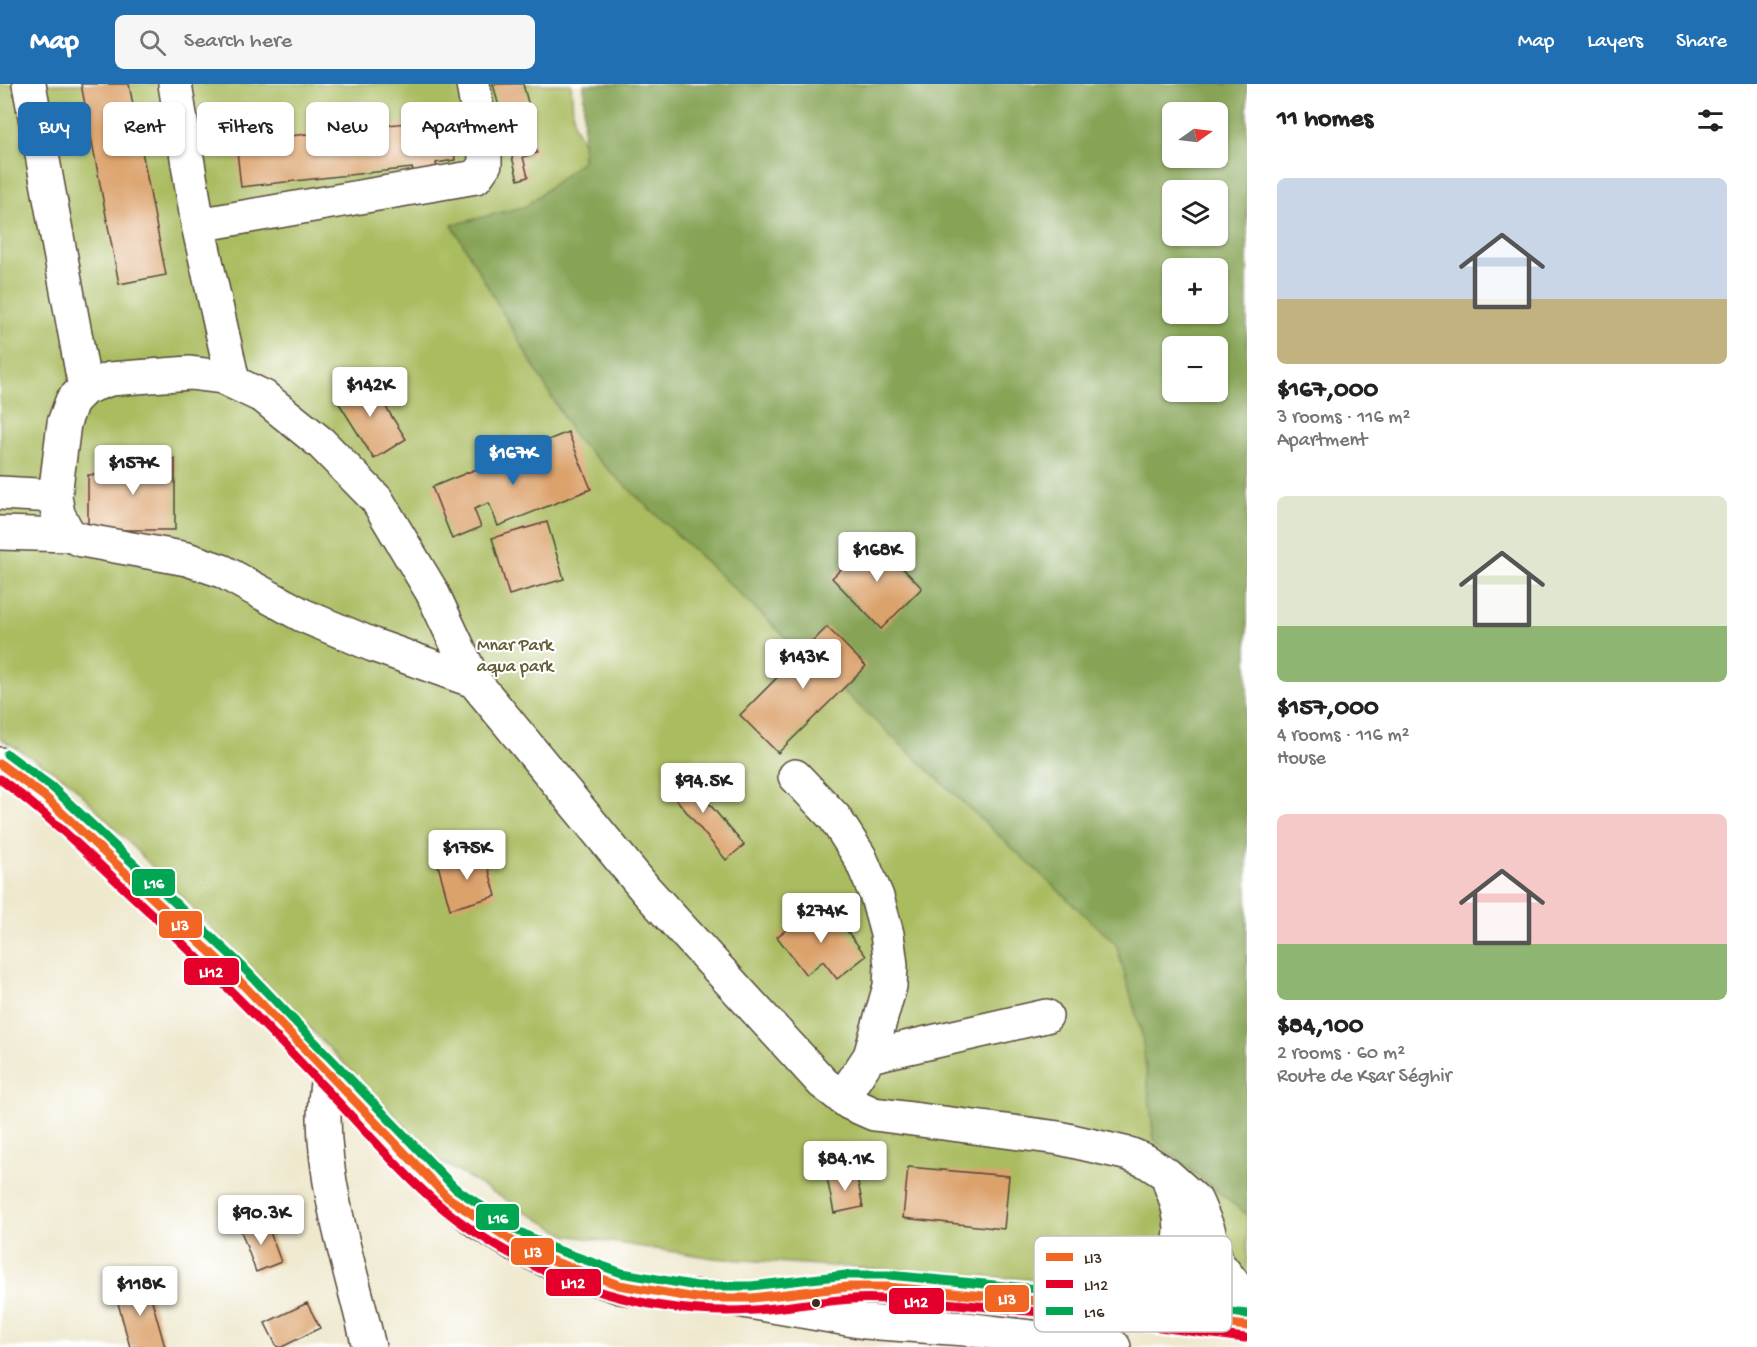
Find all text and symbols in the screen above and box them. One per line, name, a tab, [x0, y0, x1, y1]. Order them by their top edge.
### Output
search box	[115, 15, 535, 69]
text: Map	[30, 26, 79, 59]
icon: search	[136, 26, 169, 59]
text: Search here	[184, 29, 292, 55]
text: Map	[1518, 30, 1554, 55]
text: Layers	[1587, 30, 1643, 55]
text: Share	[1676, 30, 1727, 55]
chip: Buy	[18, 102, 91, 156]
chip: Rent	[103, 102, 185, 156]
chip: Filters	[197, 102, 294, 156]
chip: New	[306, 102, 389, 156]
chip: Apartment	[401, 102, 537, 156]
north arrow	[1162, 102, 1228, 168]
map controls	[1162, 102, 1228, 402]
icon: filters	[1694, 104, 1727, 137]
text: 11 homes	[1277, 105, 1373, 136]
button: layers	[1162, 180, 1228, 246]
icon: home	[1448, 217, 1556, 325]
button: +	[1162, 258, 1228, 324]
button: −	[1162, 336, 1228, 402]
pin: $142K	[328, 367, 412, 418]
text: $142K	[346, 375, 394, 398]
text: $167,000	[1277, 376, 1378, 407]
text: 3 rooms · 116 m²	[1277, 407, 1410, 430]
text: Apartment	[1277, 430, 1367, 453]
pin: $167K	[471, 435, 555, 486]
text: $167K	[489, 443, 537, 466]
pin: $157K	[91, 445, 175, 496]
text: $157K	[109, 453, 158, 476]
pin: $168K	[835, 532, 919, 583]
icon: home	[1448, 535, 1556, 643]
text: $168K	[852, 540, 902, 563]
park label: Mnar Park aqua park	[477, 636, 555, 678]
pin: $143K	[761, 639, 845, 690]
text: $143K	[779, 647, 827, 670]
text: $157,000	[1277, 694, 1379, 725]
text: 4 rooms · 116 m²	[1277, 725, 1410, 748]
text: House	[1277, 748, 1326, 771]
pin: $94.5K	[654, 763, 752, 814]
text: $94.5K	[675, 771, 731, 794]
pin: $175K	[425, 830, 509, 881]
text: $175K	[443, 838, 492, 861]
icon: home	[1448, 853, 1556, 961]
line badge: L16	[131, 868, 176, 897]
text: L16	[144, 876, 165, 895]
pin: $274K	[779, 893, 863, 944]
text: $274K	[796, 901, 846, 924]
line badge: LI3	[158, 910, 203, 939]
text: LI3	[171, 918, 189, 937]
line badge: LI12	[183, 957, 240, 986]
text: LI12	[199, 965, 223, 984]
text: $84,100	[1277, 1012, 1363, 1043]
text: 2 rooms · 60 m²	[1277, 1043, 1405, 1066]
text: Route de Ksar Séghir	[1277, 1066, 1452, 1089]
pin: $84.1K	[796, 1141, 894, 1192]
text: $84.1K	[818, 1149, 872, 1172]
pin: $90.3K	[212, 1195, 310, 1246]
text: $90.3K	[232, 1203, 290, 1226]
line badge: L16	[475, 1203, 520, 1231]
text: L16	[488, 1211, 509, 1230]
legend	[1034, 1236, 1232, 1332]
line badge: LI3	[510, 1237, 555, 1266]
text: LI3	[524, 1245, 542, 1264]
text: LI3	[1084, 1251, 1102, 1270]
pin: $118K	[98, 1266, 182, 1317]
line badge: LI12	[545, 1268, 602, 1297]
text: $118K	[116, 1274, 164, 1297]
text: LI12	[561, 1276, 585, 1295]
text: LI12	[1084, 1278, 1108, 1297]
line badge: LI3	[984, 1284, 1030, 1313]
line badge: LI12	[888, 1287, 945, 1315]
text: LI3	[998, 1292, 1016, 1311]
text: LI12	[904, 1295, 928, 1314]
unlabelled marker	[810, 1297, 822, 1309]
text: L16	[1084, 1305, 1105, 1324]

